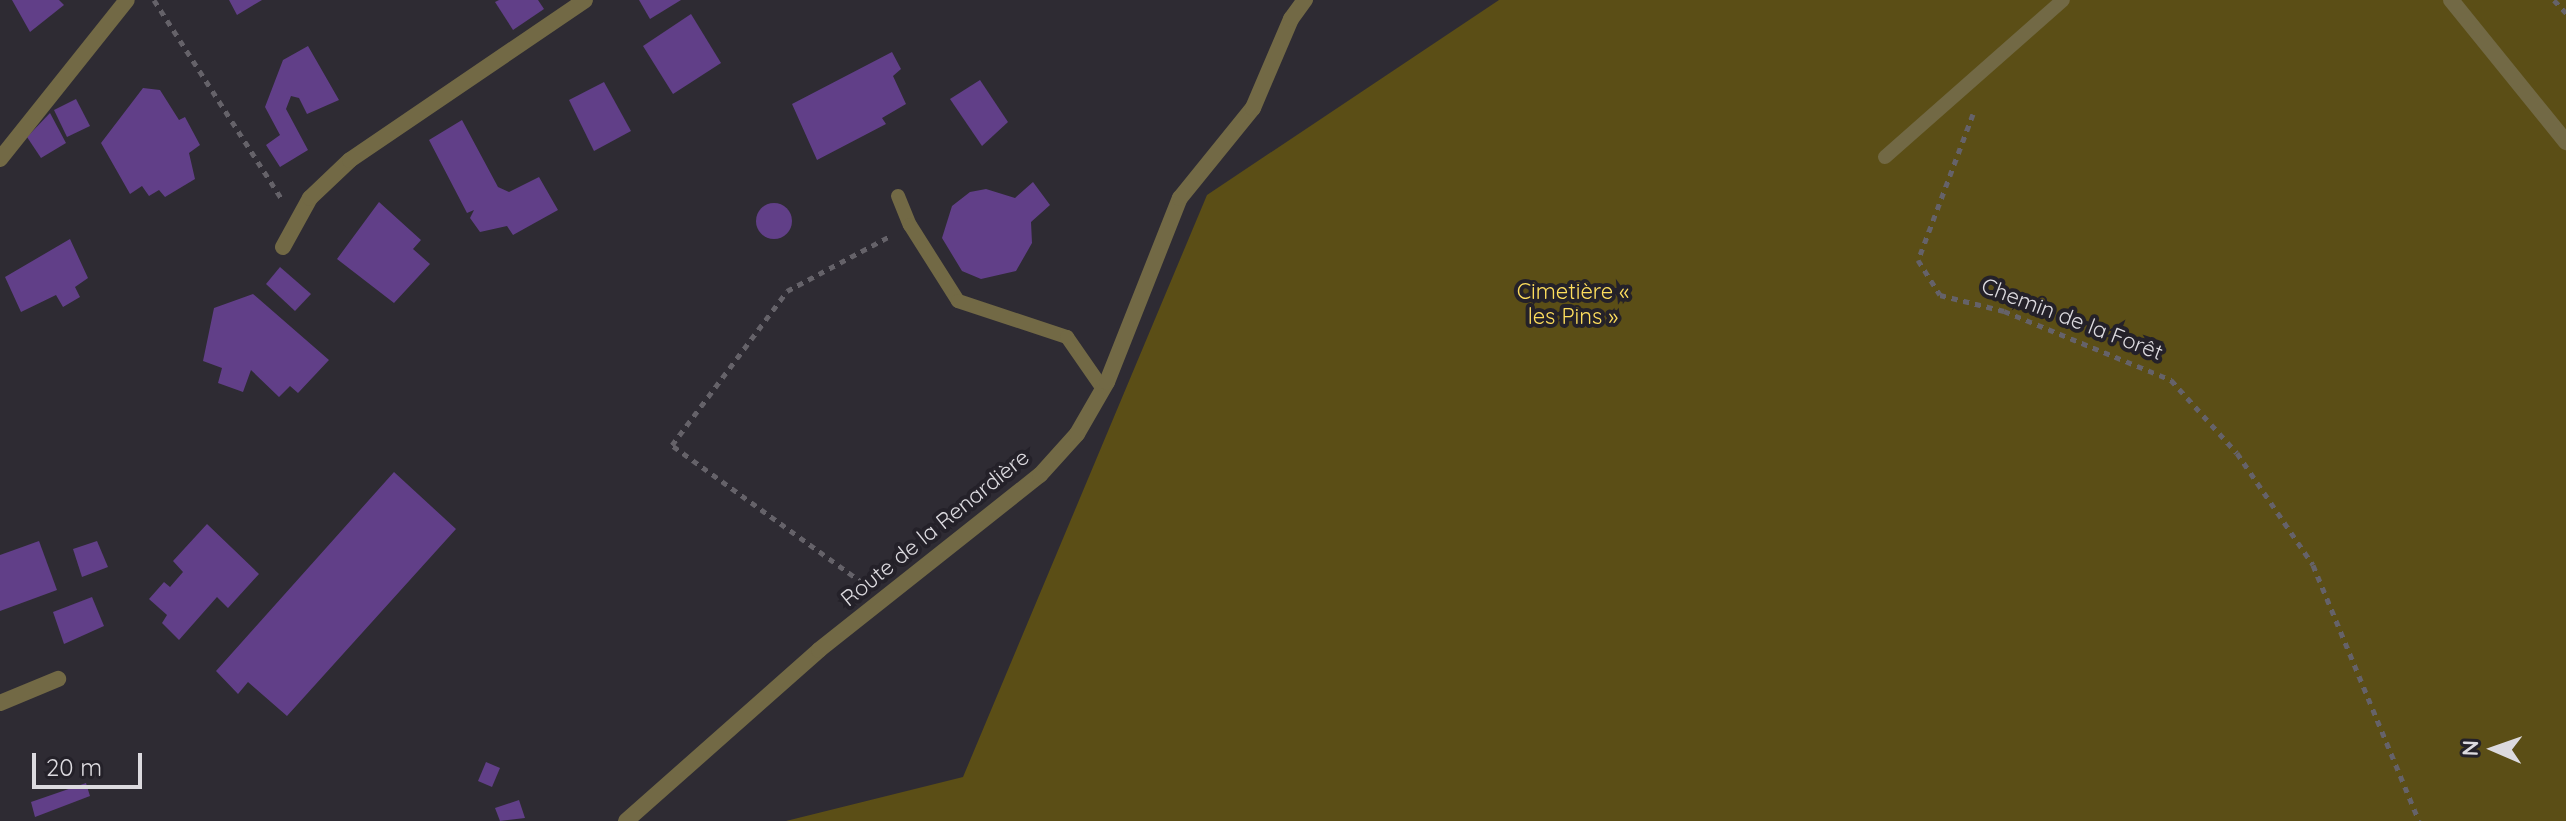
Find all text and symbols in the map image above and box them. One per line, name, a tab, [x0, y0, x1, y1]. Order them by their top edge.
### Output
street label: Chemin de la Forêt	[1978, 272, 2166, 366]
park label: Cimetière « les Pins »	[1517, 278, 1629, 330]
street label: Route de la Renardière	[836, 444, 1034, 612]
north arrow	[2454, 709, 2534, 789]
scale bar	[36, 737, 146, 787]
text: N	[2456, 740, 2484, 757]
text: 20 m	[46, 752, 102, 782]

